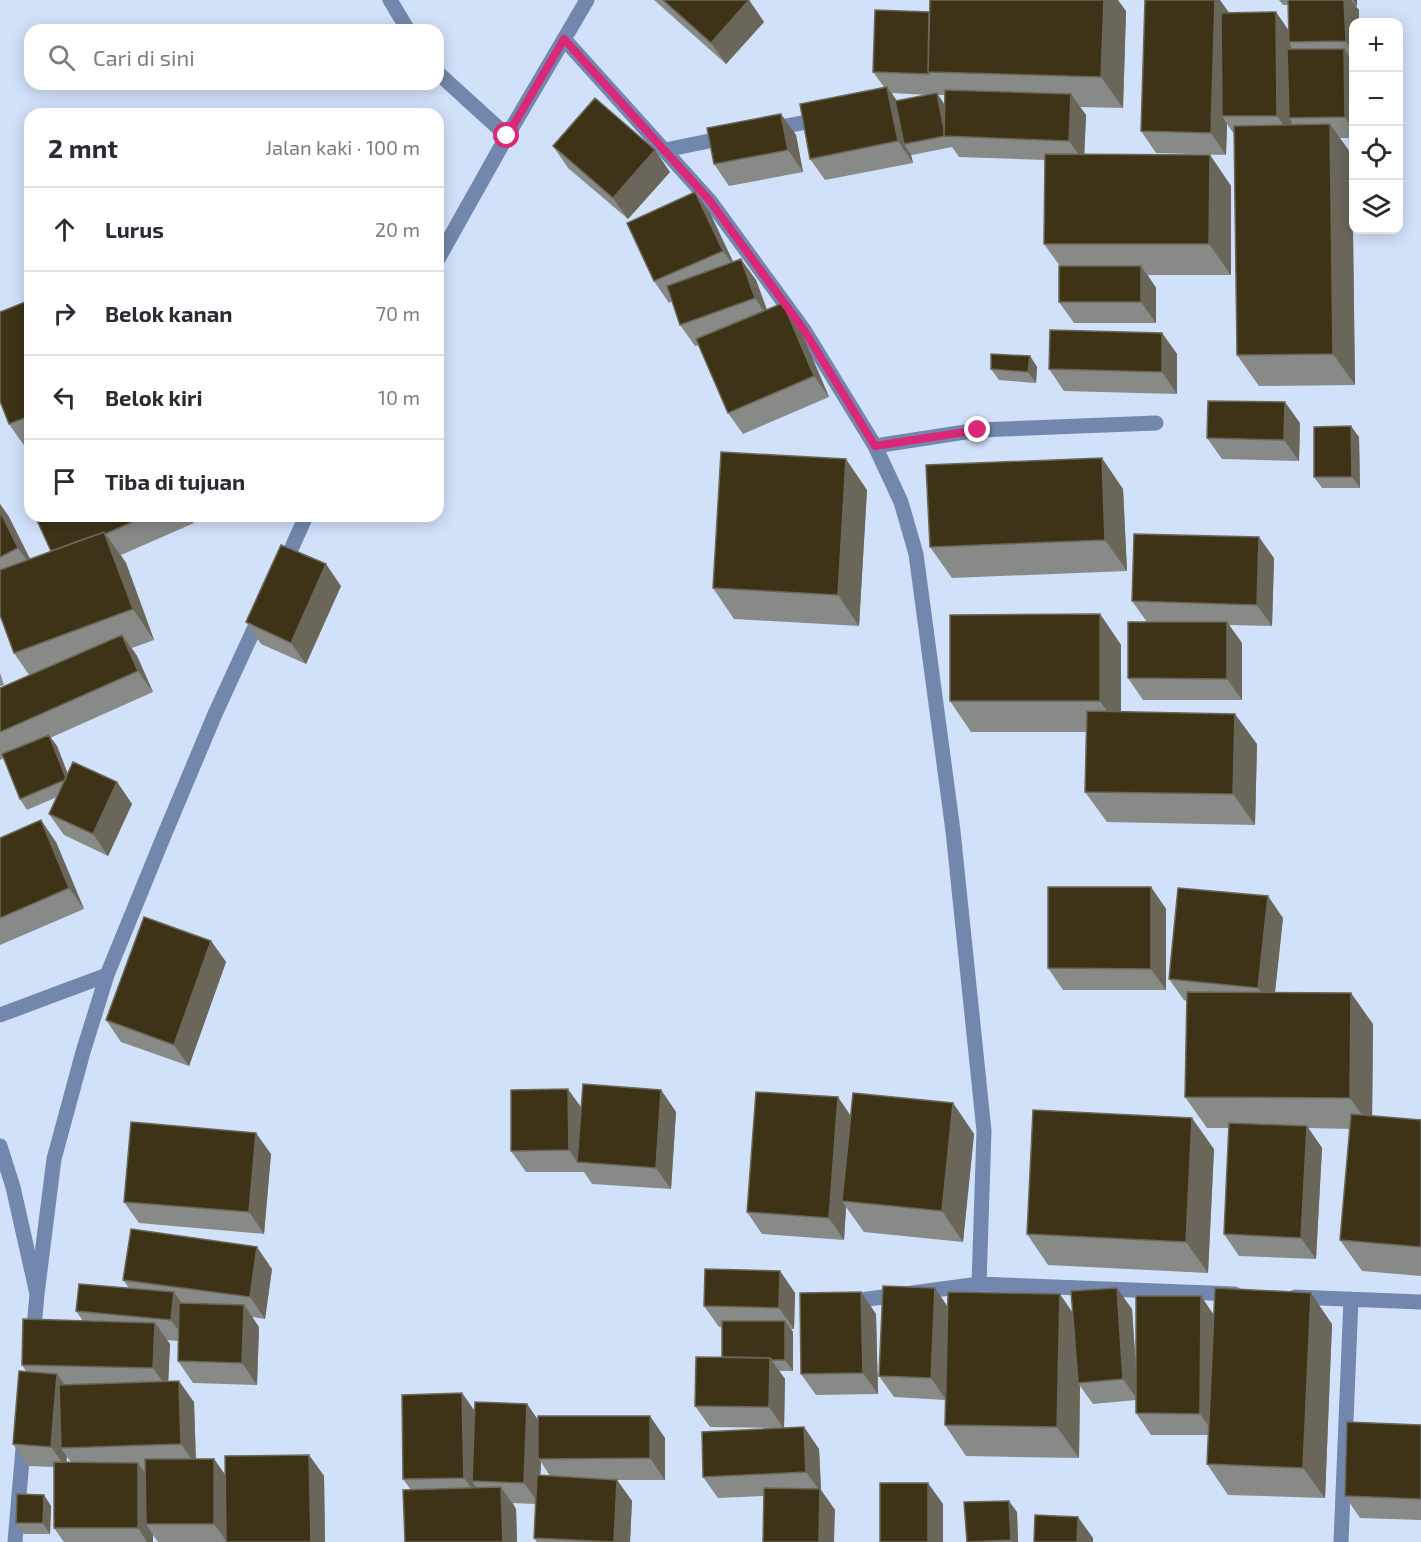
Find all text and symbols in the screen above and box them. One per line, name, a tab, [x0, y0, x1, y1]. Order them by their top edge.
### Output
map controls	[1349, 18, 1403, 234]
button: +	[1349, 18, 1403, 72]
search box	[24, 24, 444, 90]
icon: search	[45, 41, 78, 74]
text: Cari di sini	[93, 44, 195, 70]
button: −	[1349, 72, 1403, 126]
route start	[493, 122, 519, 148]
button: locate	[1349, 126, 1403, 180]
text: 2 mnt	[48, 132, 118, 163]
text: Jalan kaki · 100 m	[265, 135, 420, 159]
button: layers	[1349, 180, 1403, 234]
icon: ahead	[48, 213, 81, 246]
text: Lurus	[105, 216, 164, 242]
text: 20 m	[375, 217, 420, 241]
icon: right	[48, 297, 81, 330]
text: Belok kanan	[105, 300, 232, 326]
text: 70 m	[376, 301, 420, 325]
icon: left	[48, 381, 81, 414]
text: Belok kiri	[105, 384, 202, 410]
text: 10 m	[378, 385, 420, 409]
route end	[964, 416, 990, 442]
icon: arrive	[48, 465, 81, 498]
text: Tiba di tujuan	[105, 468, 245, 494]

